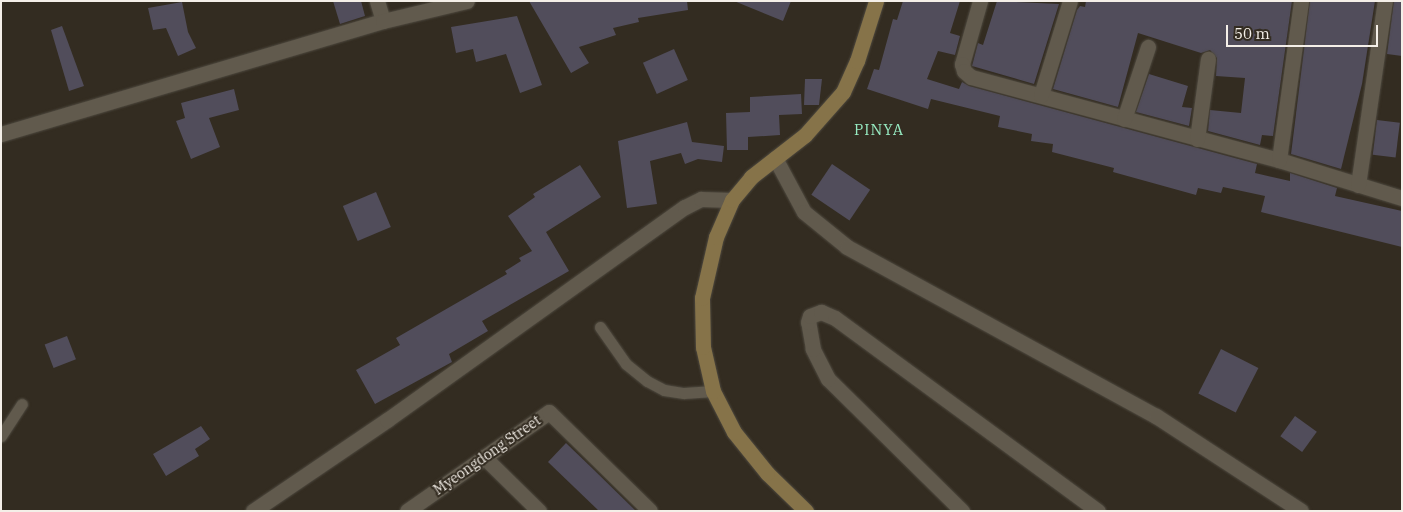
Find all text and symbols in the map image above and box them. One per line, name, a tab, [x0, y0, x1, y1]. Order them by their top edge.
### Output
scale bar	[1228, 15, 1380, 47]
text: 50 m	[1234, 24, 1270, 43]
district label: PINYA	[853, 121, 905, 139]
street label: Myeongdong Street	[430, 412, 544, 498]

